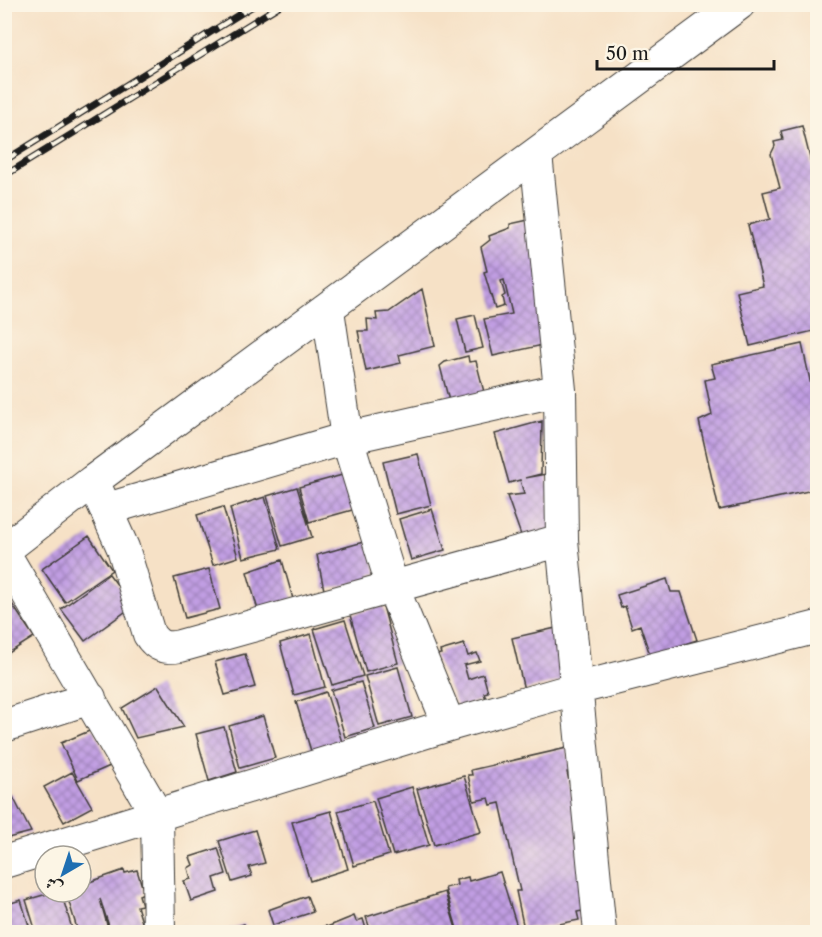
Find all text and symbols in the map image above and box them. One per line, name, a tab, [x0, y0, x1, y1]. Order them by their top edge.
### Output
scale bar	[597, 33, 774, 71]
text: 50 m	[606, 43, 649, 65]
north arrow	[33, 844, 93, 904]
text: ش	[41, 873, 66, 898]

